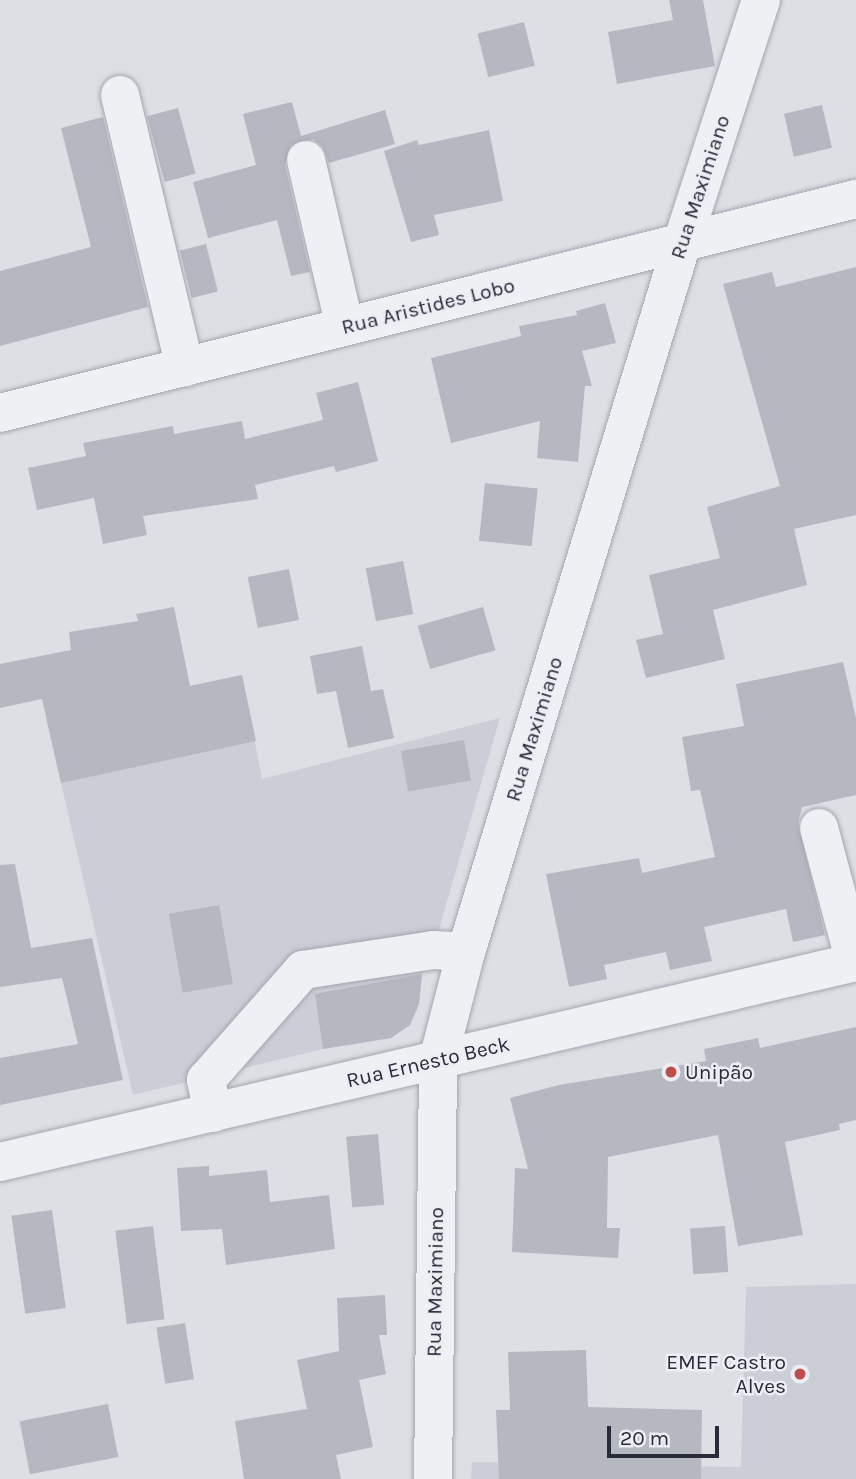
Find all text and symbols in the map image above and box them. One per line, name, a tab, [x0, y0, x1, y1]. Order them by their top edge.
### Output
street label: Rua Maximiano	[665, 112, 735, 262]
street label: Rua Aristides Lobo	[339, 272, 517, 340]
street label: Rua Maximiano	[500, 654, 568, 804]
street label: Rua Ernesto Beck	[344, 1031, 512, 1093]
place label: Unipão	[685, 1059, 753, 1085]
marker: Unipão	[663, 1064, 679, 1080]
street label: Rua Maximiano	[421, 1207, 449, 1357]
place label: EMEF Castro Alves	[666, 1349, 786, 1399]
marker: EMEF Castro Alves	[792, 1366, 808, 1382]
scale bar	[611, 1412, 723, 1456]
text: 20 m	[620, 1426, 669, 1450]

